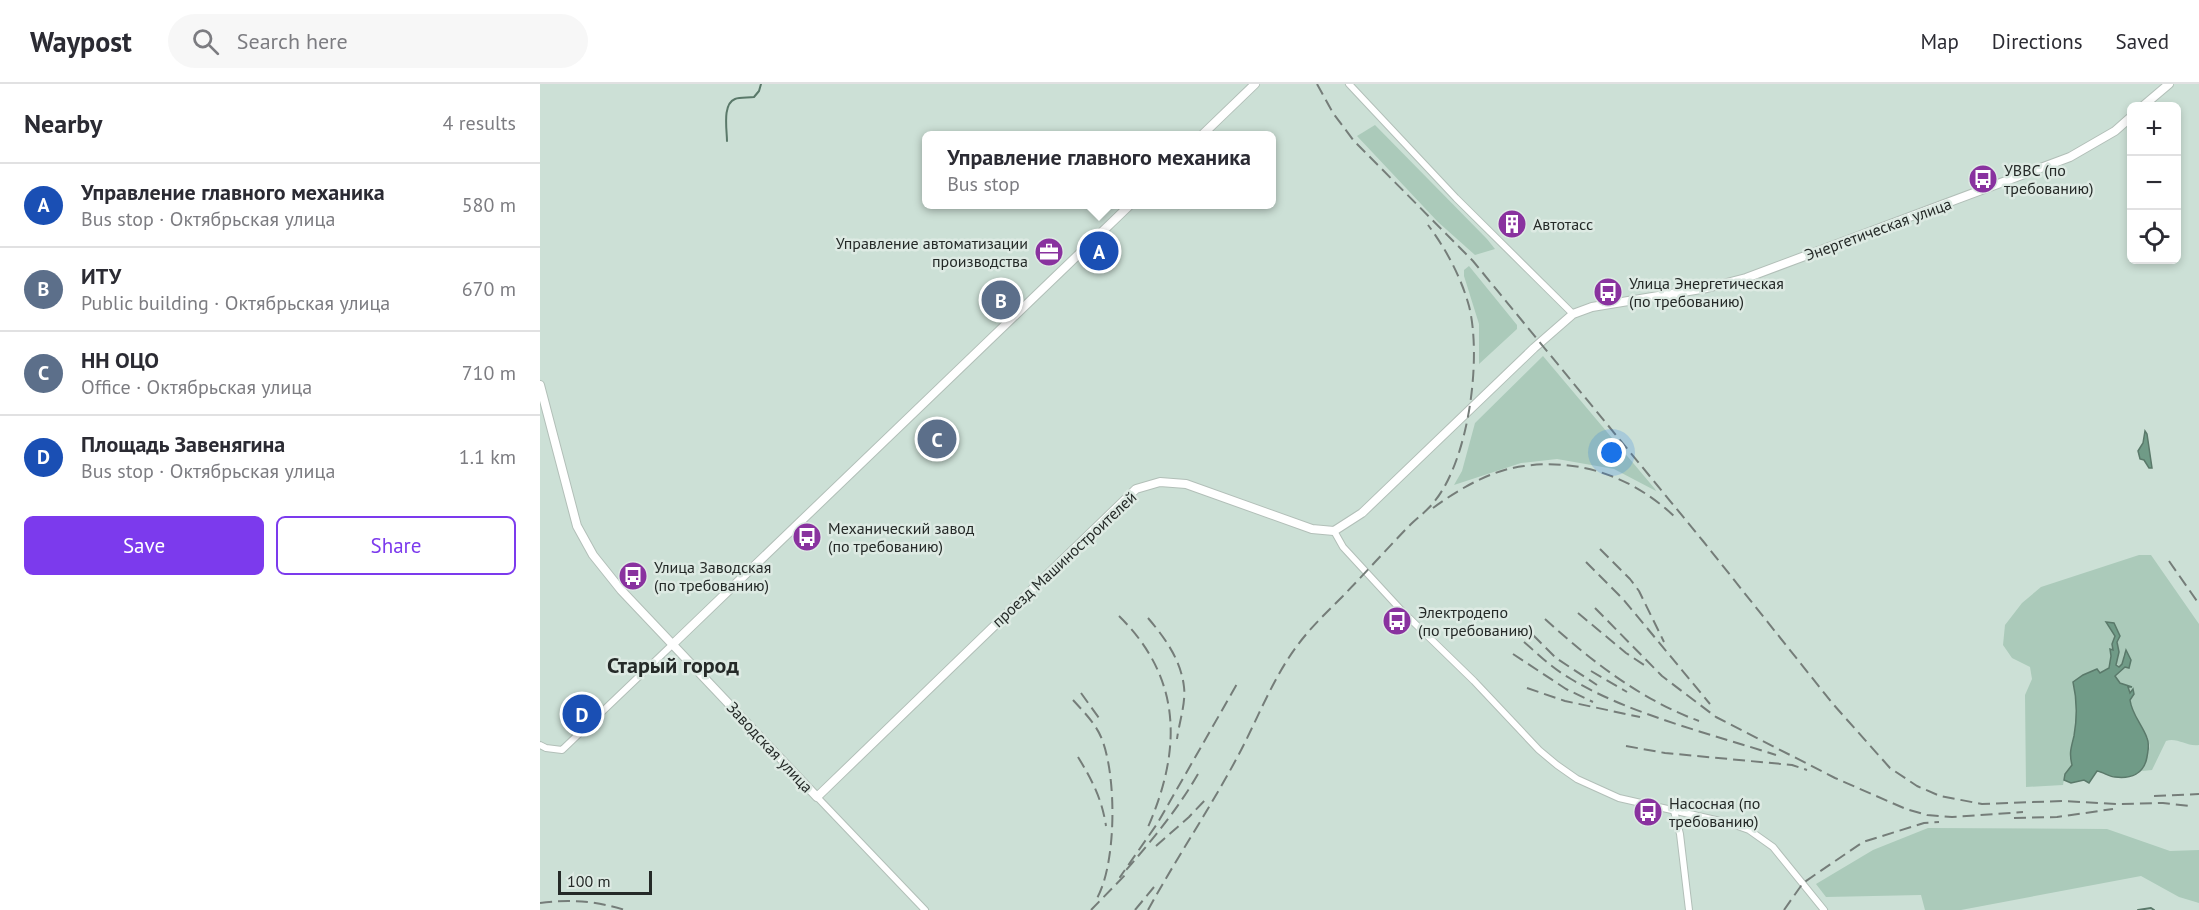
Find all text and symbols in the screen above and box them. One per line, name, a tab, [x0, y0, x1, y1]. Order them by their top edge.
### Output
search box	[168, 14, 588, 68]
text: Waypost	[30, 23, 132, 60]
icon: search	[189, 25, 222, 58]
text: Search here	[237, 27, 348, 55]
text: Map	[1920, 28, 1959, 55]
text: Directions	[1992, 28, 2083, 55]
text: Saved	[2116, 28, 2169, 55]
map controls	[2127, 102, 2181, 264]
button: +	[2127, 102, 2181, 156]
text: Nearby	[24, 107, 102, 140]
text: 4 results	[443, 110, 516, 136]
popup	[922, 131, 1276, 209]
text: Управление главного механика	[947, 143, 1251, 171]
button: −	[2127, 156, 2181, 210]
place label: УВВС (по требованию)	[2004, 160, 2094, 198]
bus stop icon: УВВС (по требованию)	[1967, 163, 1999, 195]
text: Bus stop	[947, 171, 1020, 197]
text: Управление главного механика	[81, 178, 385, 206]
text: A	[37, 192, 50, 218]
text: 580 m	[462, 192, 516, 218]
street label: Энергетическая улица	[1802, 193, 1954, 265]
text: Bus stop · Октябрьская улица	[81, 206, 335, 232]
building icon: Автотасс	[1496, 208, 1528, 240]
button: locate	[2127, 210, 2181, 264]
place label: Автотасс	[1533, 214, 1593, 234]
pin: A	[1080, 228, 1118, 274]
place label: Управление автоматизации производства	[836, 233, 1028, 271]
office icon: Управление автоматизации производства	[1033, 236, 1065, 268]
text: ИТУ	[81, 262, 121, 290]
place label: Улица Энергетическая (по требованию)	[1629, 273, 1784, 311]
text: B	[38, 276, 49, 302]
text: 670 m	[462, 276, 516, 302]
bus stop icon: Улица Энергетическая (по требованию)	[1592, 276, 1624, 308]
pin: B	[982, 278, 1020, 322]
text: Public building · Октябрьская улица	[81, 290, 390, 316]
text: НН ОЦО	[81, 346, 159, 374]
text: C	[38, 360, 49, 386]
text: 710 m	[462, 360, 516, 386]
text: Office · Октябрьская улица	[81, 374, 312, 400]
pin: C	[918, 416, 956, 462]
text: Площадь Завенягина	[81, 430, 285, 458]
your location	[1597, 438, 1626, 467]
text: D	[37, 444, 50, 470]
text: 1.1 km	[459, 444, 516, 470]
text: Bus stop · Октябрьская улица	[81, 458, 335, 484]
street label: проезд Машиностроителей	[988, 487, 1140, 631]
button: Save	[24, 516, 264, 575]
button: Share	[276, 516, 516, 575]
place label: Механический завод (по требованию)	[828, 518, 975, 556]
bus stop icon: Механический завод (по требованию)	[791, 521, 823, 553]
place label: Улица Заводская (по требованию)	[654, 557, 771, 595]
bus stop icon: Улица Заводская (по требованию)	[617, 560, 649, 592]
place label: Электродепо (по требованию)	[1418, 602, 1533, 640]
bus stop icon: Электродепо (по требованию)	[1381, 605, 1413, 637]
district label: Старый город	[607, 651, 739, 679]
pin: D	[562, 692, 602, 736]
street label: Заводская улица	[723, 697, 817, 797]
place label: Насосная (по требованию)	[1669, 793, 1760, 831]
bus stop icon: Насосная (по требованию)	[1632, 796, 1664, 828]
scale bar	[558, 868, 652, 896]
text: 100 m	[567, 871, 610, 891]

